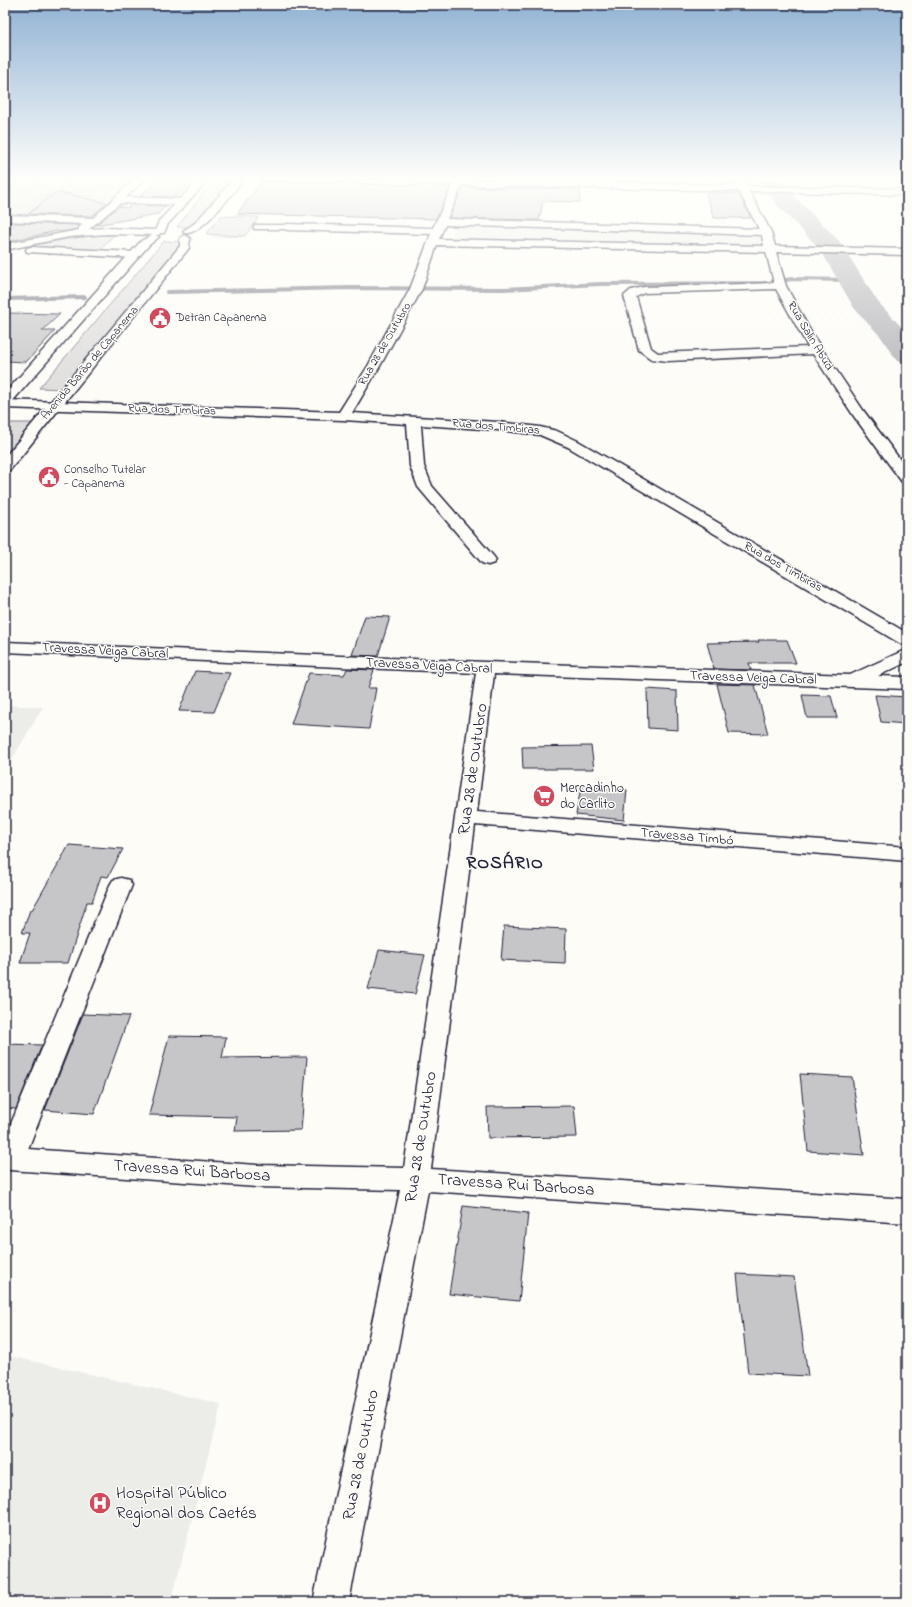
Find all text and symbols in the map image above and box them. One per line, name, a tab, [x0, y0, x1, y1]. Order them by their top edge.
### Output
street label: Rua Salin Abud	[782, 298, 838, 374]
street label: Rua 28 de Outubro	[354, 299, 416, 389]
street label: Avenida Barão de Capanema	[37, 302, 143, 424]
public building icon: Detran Capanema	[147, 305, 173, 331]
place label: Detran Capanema	[175, 309, 267, 327]
street label: Rua dos Timbiras	[128, 399, 216, 421]
street label: Rua dos Timbiras	[451, 414, 541, 440]
place label: Conselho Tutelar - Capanema	[64, 461, 146, 493]
public building icon: Conselho Tutelar - Capanema	[36, 464, 62, 490]
street label: Rua dos Timbiras	[740, 537, 826, 597]
street label: Travessa Veiga Cabral	[41, 637, 169, 666]
street label: Travessa Veiga Cabral	[365, 652, 493, 681]
street label: Travessa Veiga Cabral	[689, 665, 817, 692]
street label: Rua 28 de Outubro	[451, 702, 495, 836]
place label: Mercadinho do Carlito	[560, 778, 624, 815]
supermarket icon: Mercadinho do Carlito	[531, 783, 557, 809]
street label: Travessa Timbó	[640, 822, 734, 852]
district label: ROSÁRIO	[466, 851, 544, 877]
street label: Rua 28 de Outubro	[398, 1070, 444, 1204]
street label: Travessa Rui Barbosa	[113, 1153, 271, 1189]
street label: Travessa Rui Barbosa	[437, 1167, 595, 1203]
street label: Rua 28 de Outubro	[336, 1388, 386, 1522]
place label: Hospital Público Regional dos Caetés	[116, 1481, 257, 1528]
hospital icon: Hospital Público Regional dos Caetés	[87, 1490, 113, 1516]

